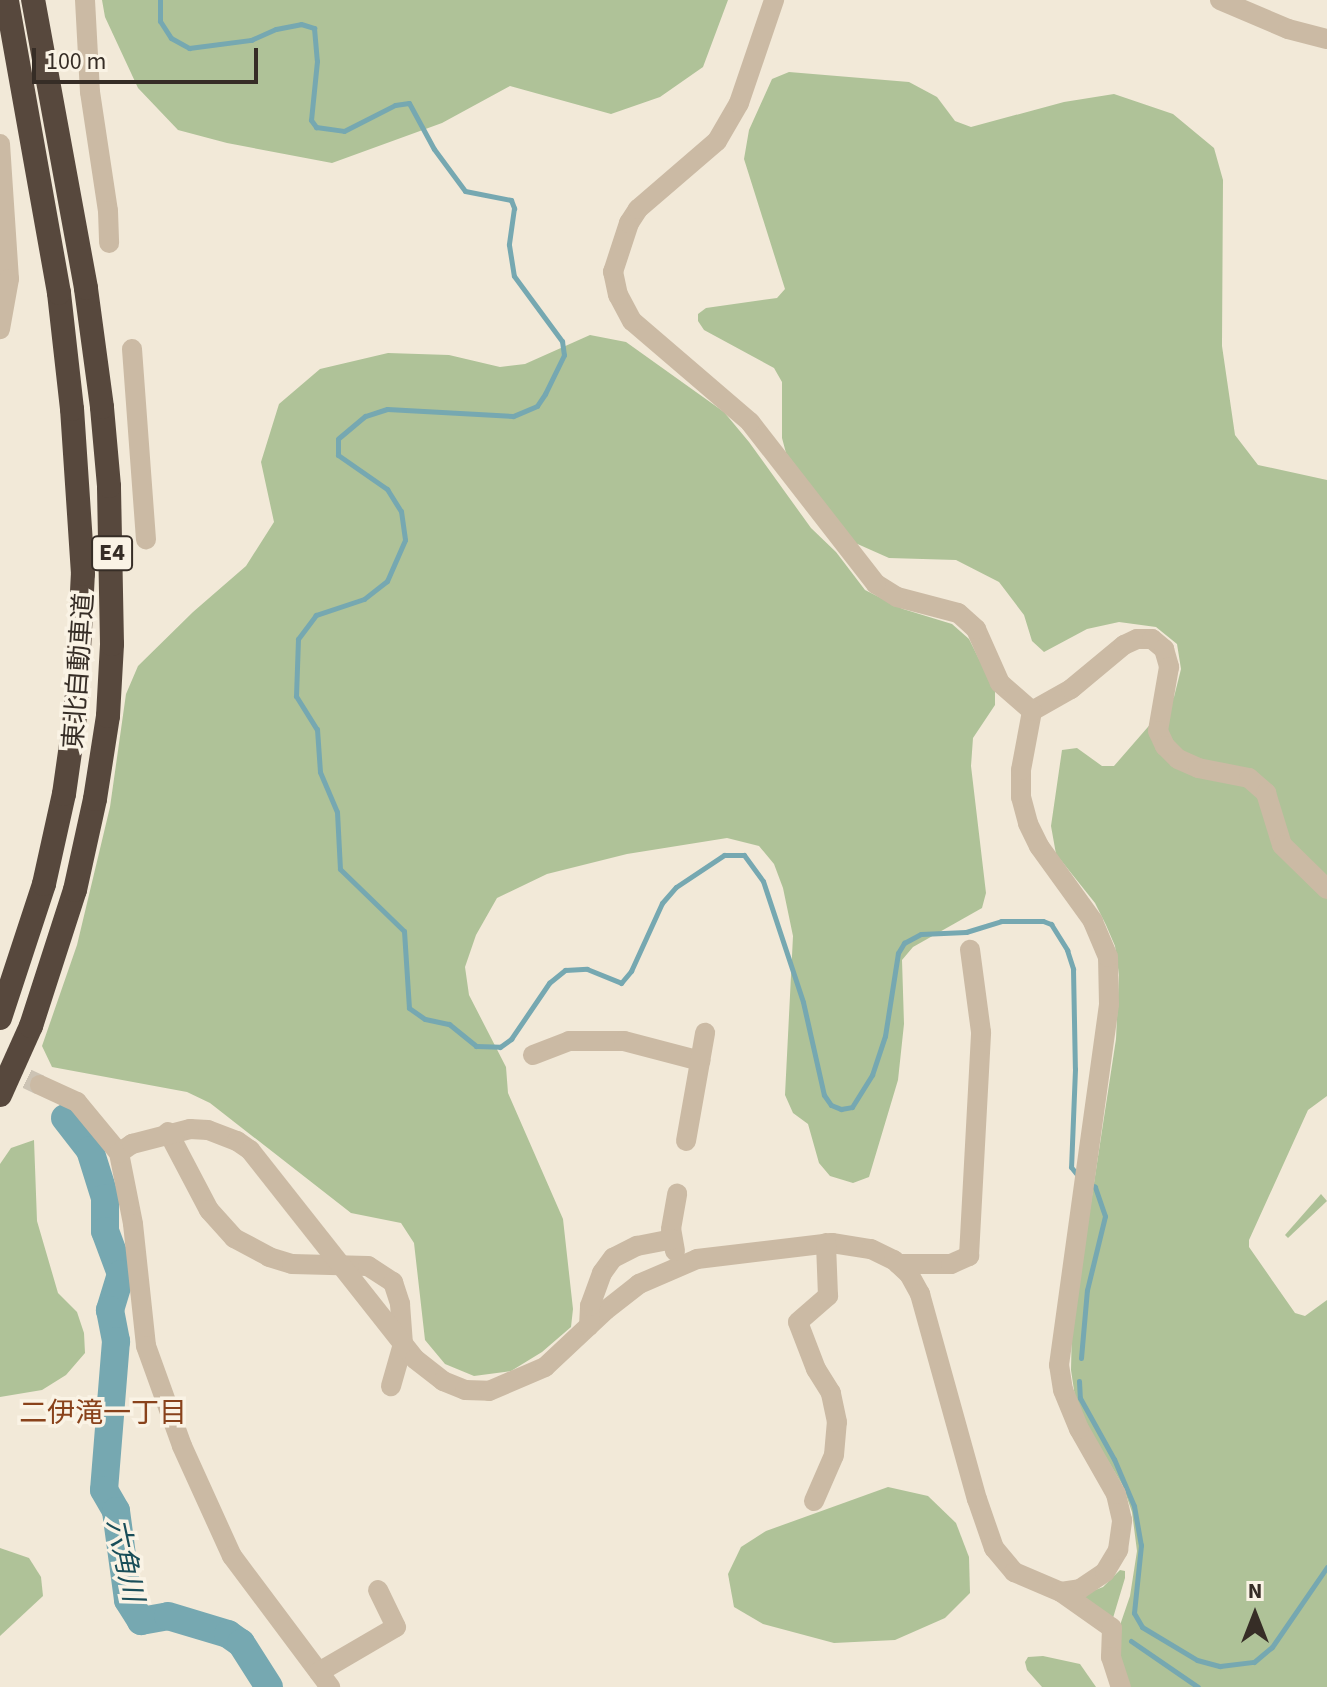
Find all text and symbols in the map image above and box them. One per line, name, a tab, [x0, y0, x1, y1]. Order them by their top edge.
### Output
scale bar	[36, 32, 262, 82]
text: 100 m	[46, 44, 106, 79]
road number: E4	[90, 533, 134, 573]
street label: 東北自動車道	[58, 592, 100, 750]
district label: 二伊滝一丁目	[19, 1396, 187, 1430]
water label: 六角川	[100, 1515, 150, 1605]
north arrow	[1215, 1575, 1295, 1655]
text: N	[1248, 1575, 1262, 1607]

